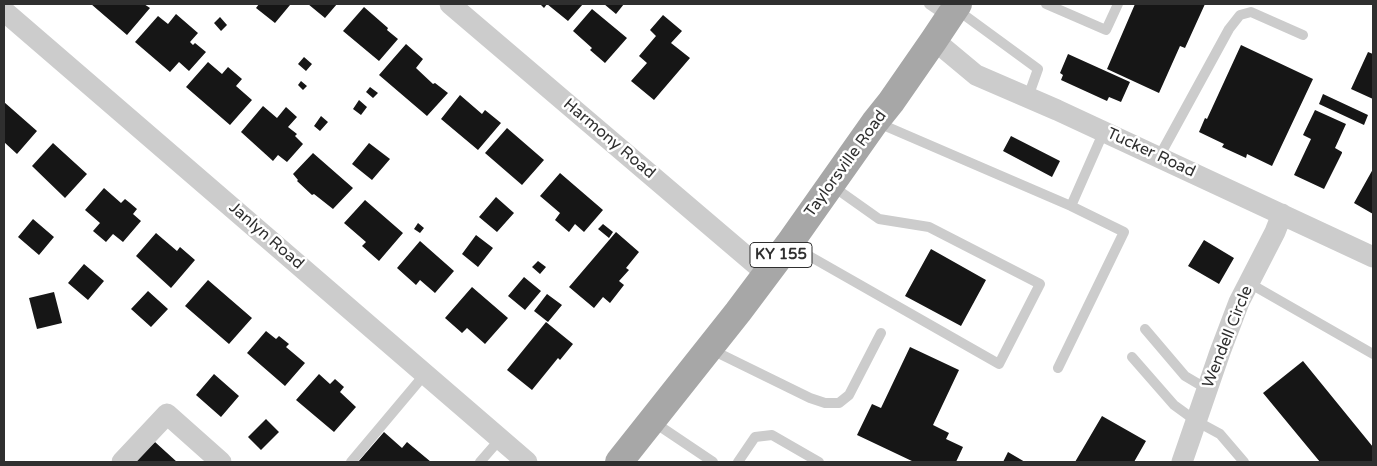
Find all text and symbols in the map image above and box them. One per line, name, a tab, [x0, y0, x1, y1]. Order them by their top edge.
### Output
street label: Harmony Road	[559, 95, 659, 183]
street label: Taylorsville Road	[801, 107, 891, 221]
street label: Tucker Road	[1104, 124, 1198, 182]
street label: Janlyn Road	[225, 198, 307, 274]
road number: KY 155	[750, 242, 812, 268]
street label: Wendell Circle	[1199, 283, 1257, 391]

